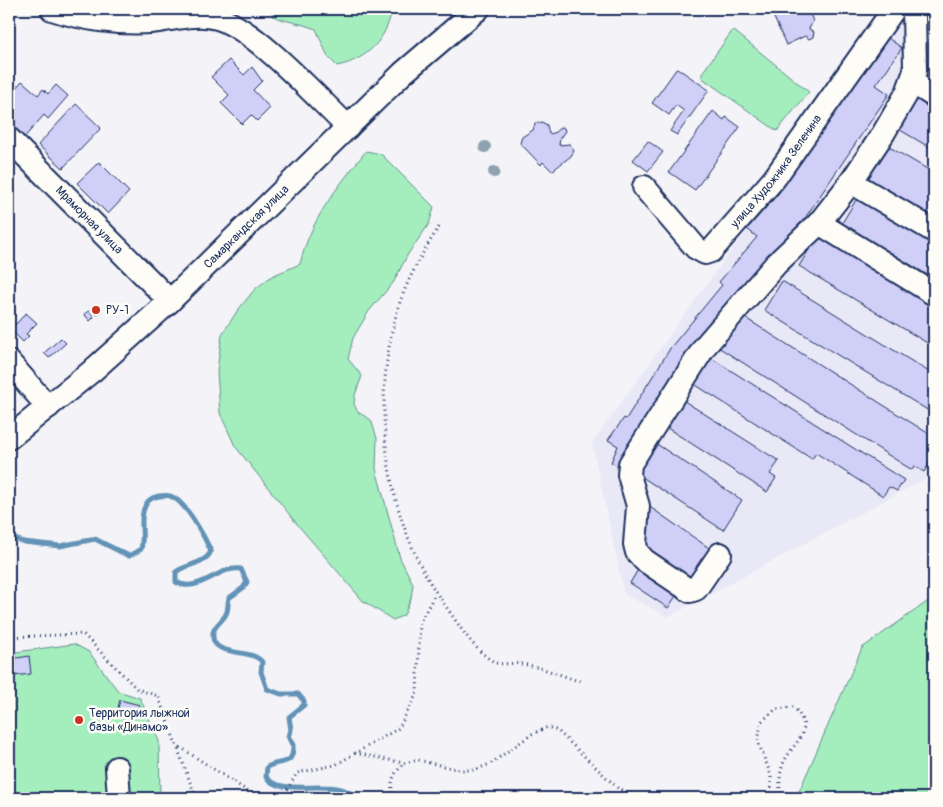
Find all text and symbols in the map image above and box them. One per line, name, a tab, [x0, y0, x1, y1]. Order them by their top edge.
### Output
street label: улица Художника Зеленина	[727, 111, 825, 231]
street label: Самаркандская улица	[200, 181, 292, 271]
street label: Мраморная улица	[52, 183, 127, 257]
place label: РУ-1	[106, 303, 129, 318]
marker: РУ-1	[90, 304, 102, 316]
place label: Территория лыжной базы «Динамо»	[89, 706, 190, 735]
marker: Территория лыжной базы «Динамо»	[73, 714, 85, 726]

